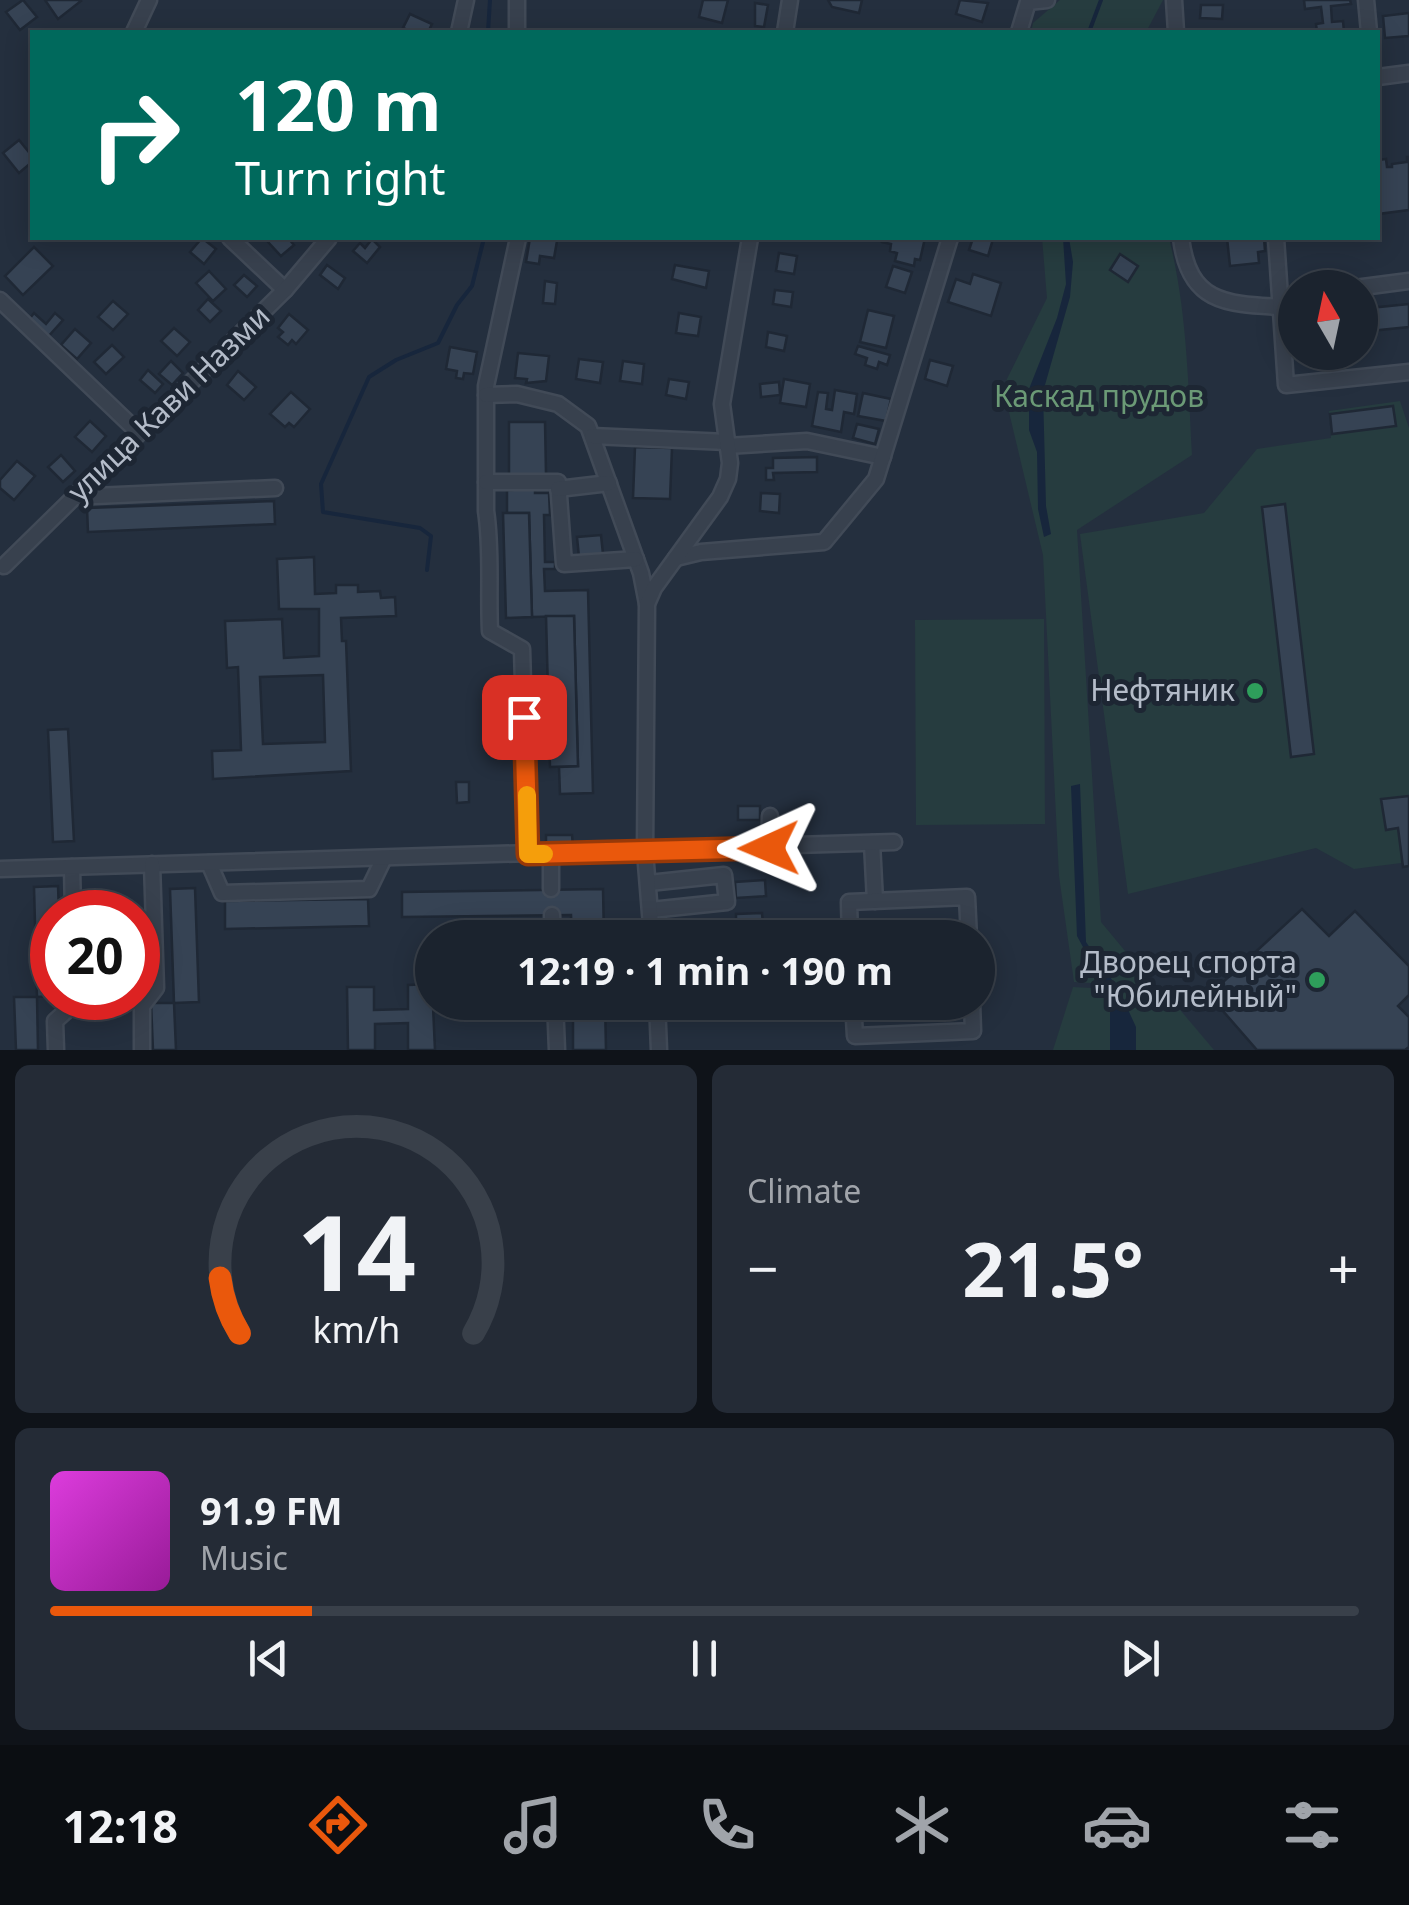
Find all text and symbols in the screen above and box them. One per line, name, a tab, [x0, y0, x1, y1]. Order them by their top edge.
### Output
text: 120 m	[235, 56, 442, 152]
icon: right	[70, 70, 200, 200]
text: Turn right	[235, 147, 446, 208]
north arrow	[1278, 270, 1378, 370]
map controls	[1278, 270, 1378, 370]
street label: улица Кави Назми	[58, 296, 278, 510]
park label: Каскад прудов	[994, 375, 1204, 416]
place label: Нефтяник	[1090, 669, 1235, 710]
pin	[482, 675, 567, 760]
marker: Нефтяник	[1244, 680, 1266, 702]
icon: arrive	[497, 690, 552, 745]
position arrow	[717, 796, 821, 900]
speed limit sign: 20	[30, 890, 160, 1020]
place label: Дворец спорта "Юбилейный"	[1080, 941, 1297, 1016]
text: 12:19 · 1 min · 190 m	[517, 944, 893, 996]
marker: Дворец спорта "Юбилейный"	[1306, 969, 1328, 991]
text: Climate	[747, 1169, 861, 1212]
text: 14	[297, 1180, 415, 1321]
text: 21.5°	[962, 1217, 1144, 1319]
text: −	[747, 1230, 778, 1305]
text: +	[1328, 1230, 1359, 1305]
text: km/h	[312, 1305, 400, 1353]
text: 91.9 FM	[200, 1484, 342, 1536]
text: Music	[200, 1536, 288, 1579]
icon: previous	[241, 1631, 296, 1686]
icon: pause	[677, 1631, 732, 1686]
icon: next	[1113, 1631, 1168, 1686]
icon: directions	[303, 1790, 373, 1860]
icon: music	[498, 1790, 568, 1860]
icon: phone	[692, 1790, 762, 1860]
icon: climate	[887, 1790, 957, 1860]
icon: car	[1082, 1790, 1152, 1860]
icon: filters	[1277, 1790, 1347, 1860]
text: 12:18	[62, 1795, 178, 1856]

